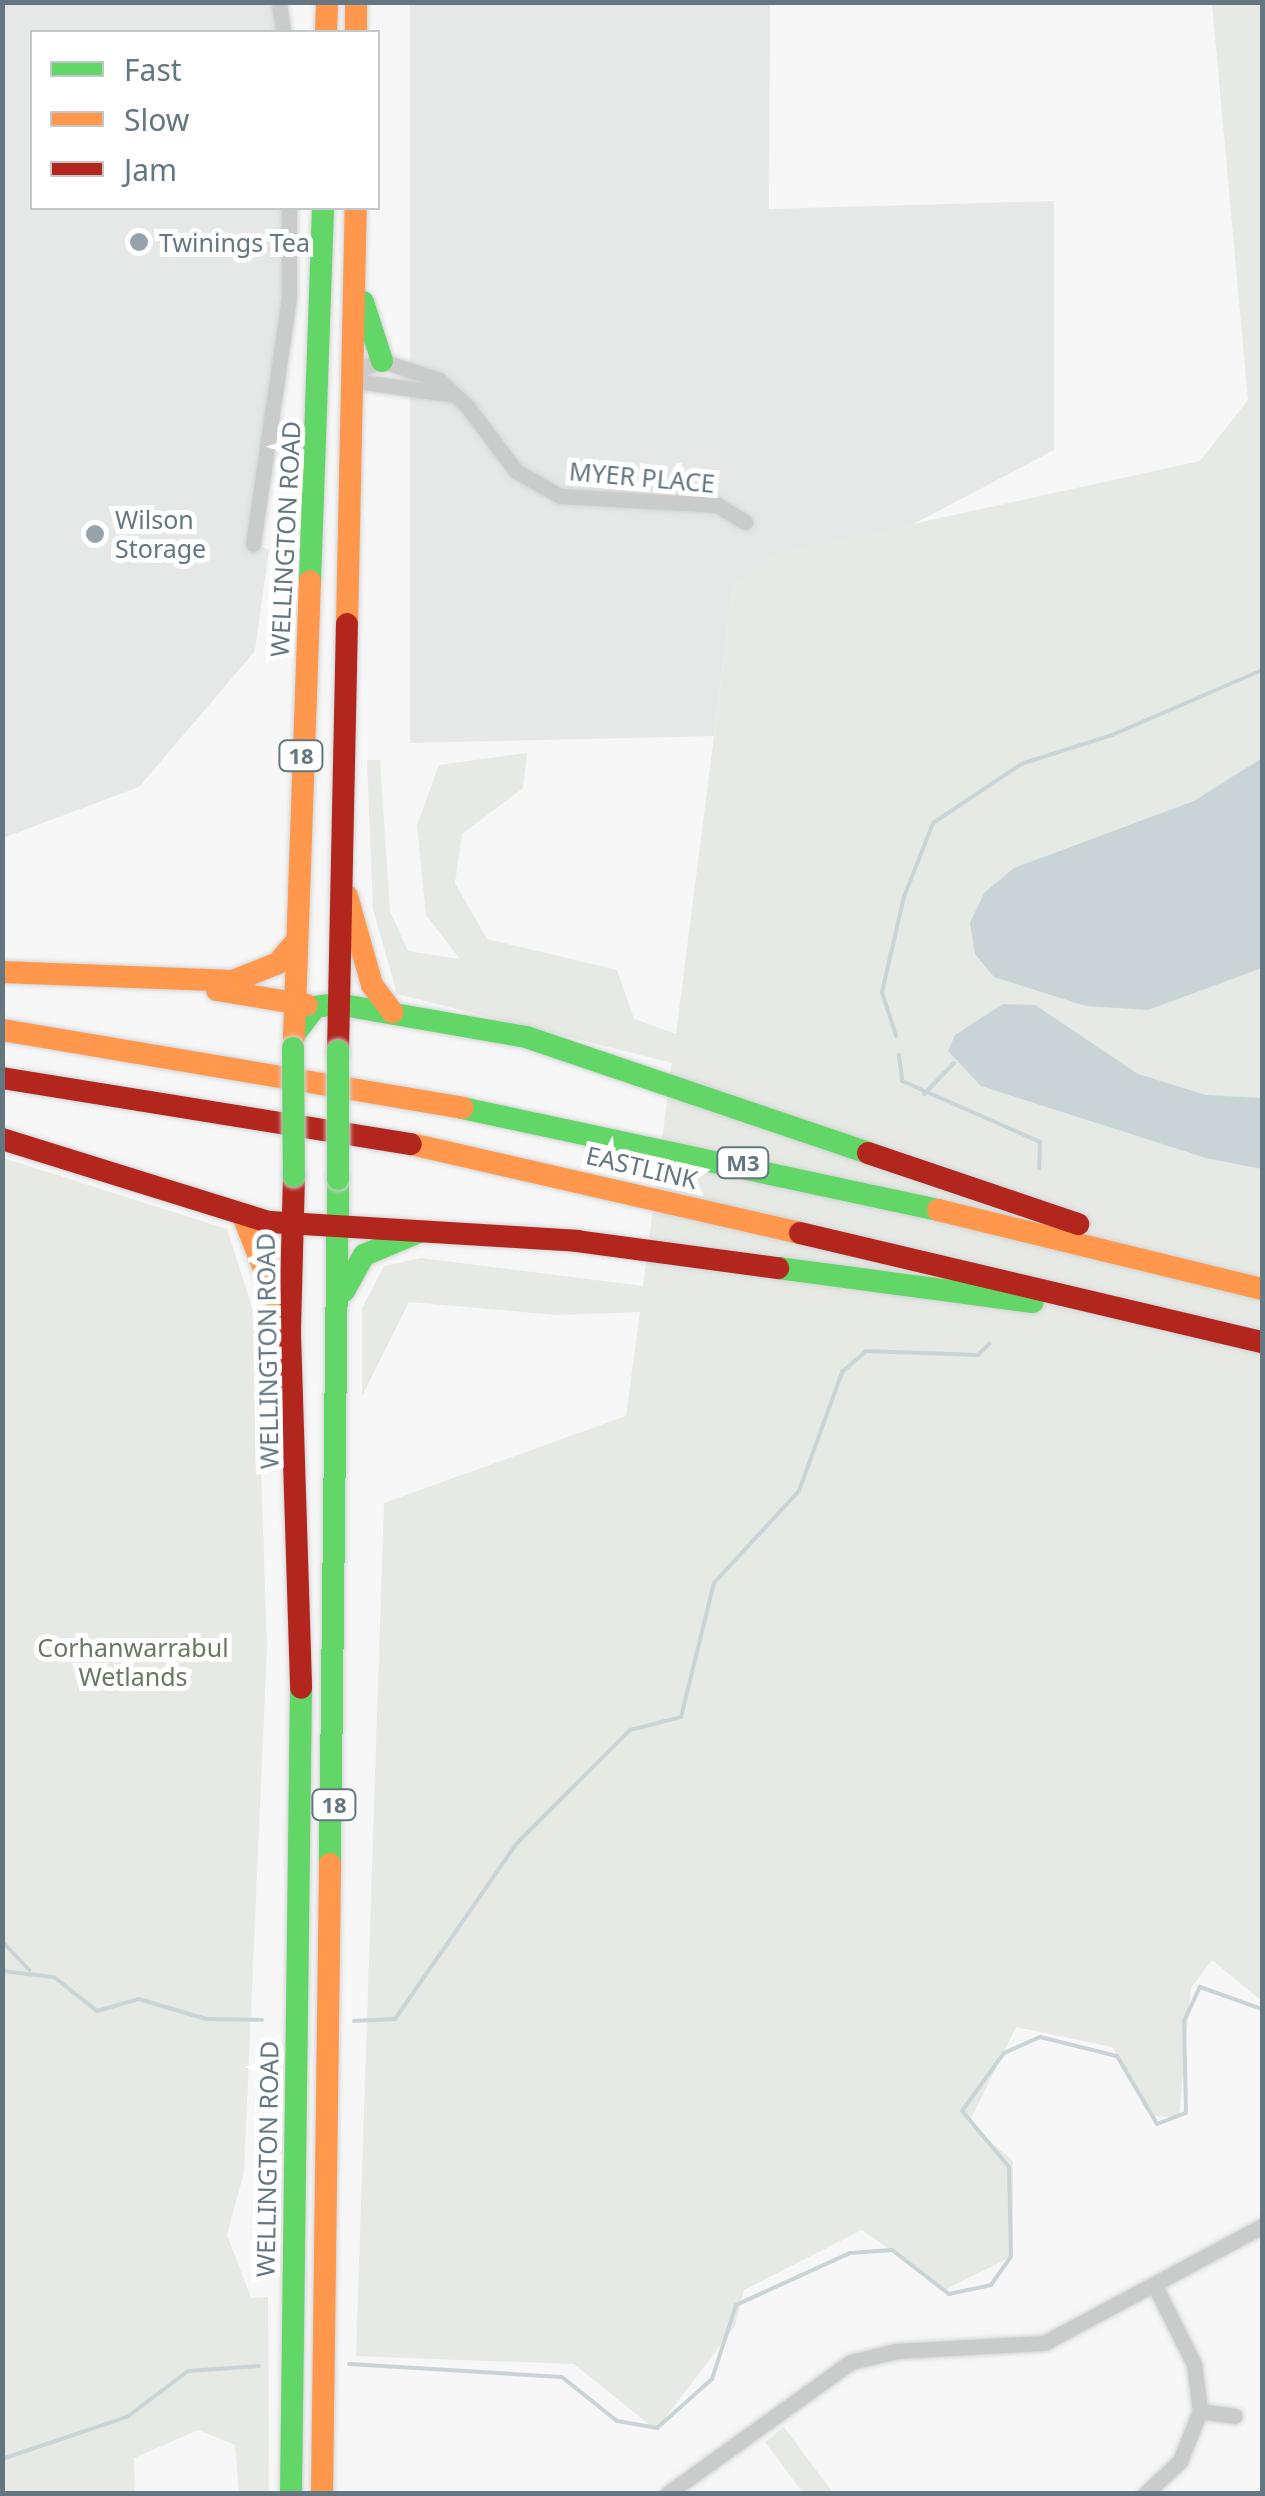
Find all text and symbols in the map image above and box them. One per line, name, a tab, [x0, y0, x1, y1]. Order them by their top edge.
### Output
legend	[30, 30, 380, 210]
text: Fast	[124, 49, 182, 90]
text: Slow	[124, 99, 189, 140]
text: Jam	[124, 149, 177, 190]
place label: Twinings Tea	[159, 227, 310, 257]
marker: Twinings Tea	[128, 231, 150, 253]
street label: WELLINGTON ROAD	[264, 420, 306, 658]
street label: MYER PLACE	[568, 456, 716, 498]
place label: Wilson Storage	[115, 505, 206, 564]
marker: Wilson Storage	[84, 523, 106, 545]
road number: 18	[276, 739, 326, 773]
street label: EASTLINK	[583, 1140, 701, 1194]
road number: M3	[716, 1146, 770, 1180]
street label: WELLINGTON ROAD	[250, 1233, 284, 1469]
park label: Corhanwarrabul Wetlands	[37, 1633, 229, 1692]
road number: 18	[309, 1788, 359, 1822]
street label: WELLINGTON ROAD	[250, 2041, 284, 2277]

